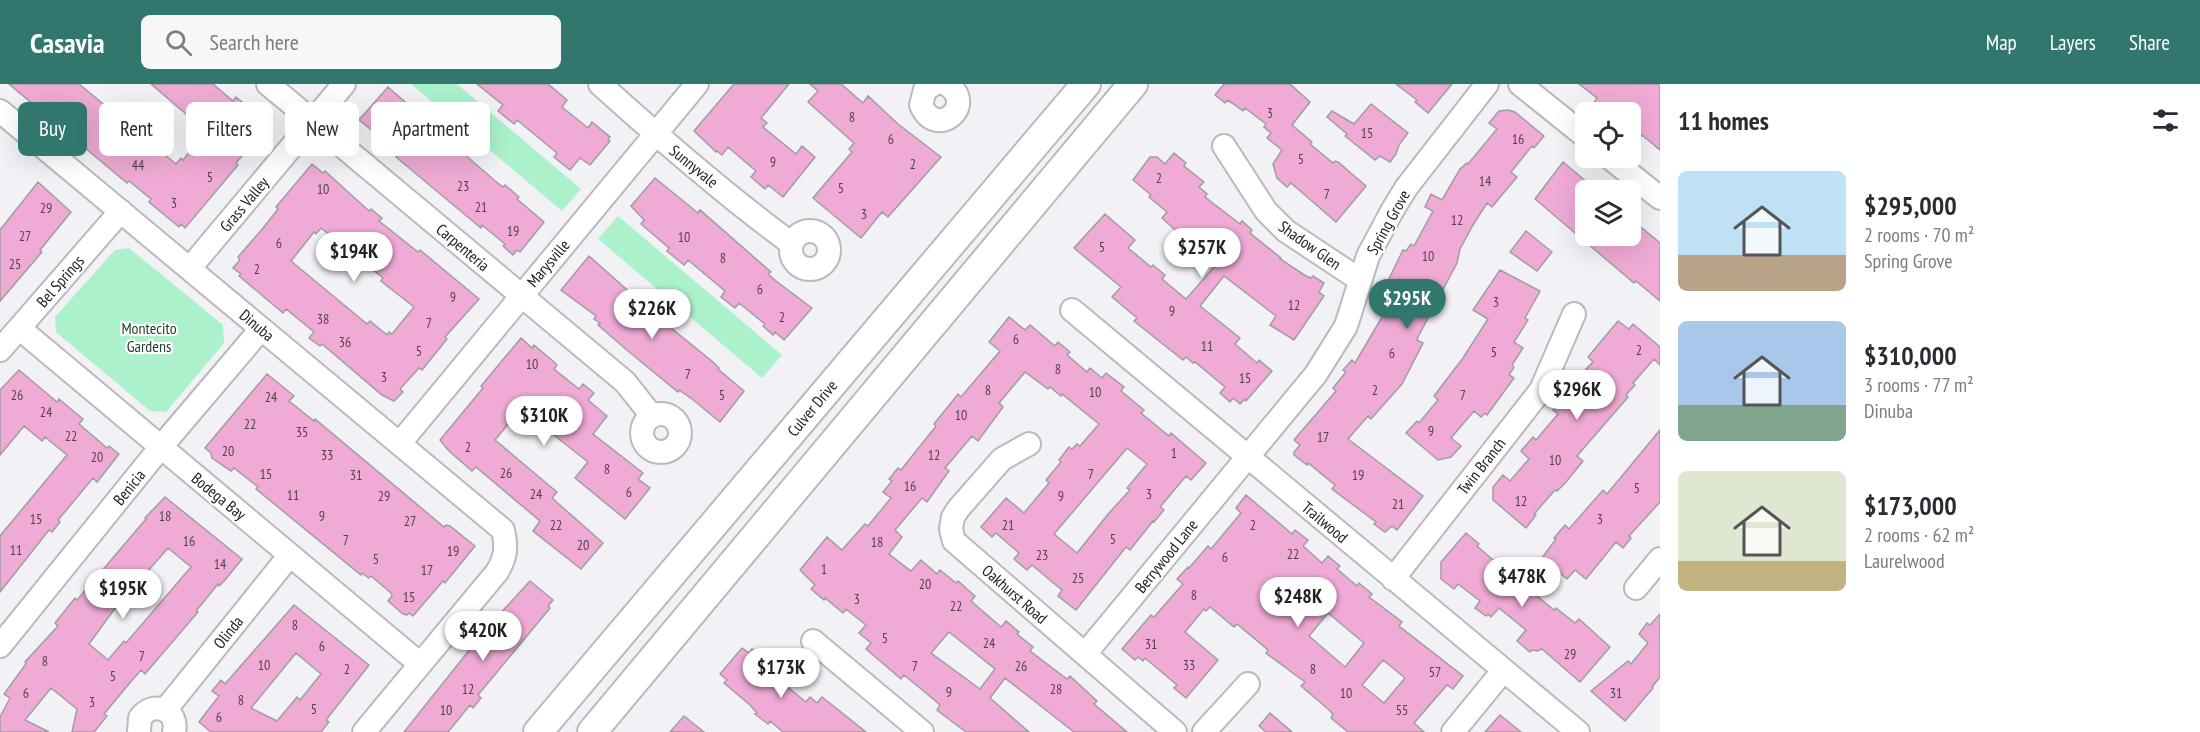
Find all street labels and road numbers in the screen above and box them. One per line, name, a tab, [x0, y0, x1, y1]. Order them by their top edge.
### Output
street label: Sunnyvale	[666, 140, 722, 192]
street label: Grass Valley	[215, 173, 273, 235]
street label: Spring Grove	[1362, 186, 1414, 258]
street label: Shadow Glen	[1275, 216, 1345, 274]
street label: Carpenteria	[432, 219, 494, 275]
street label: Marysville	[522, 235, 574, 291]
street label: Bel Springs	[32, 251, 88, 311]
street label: Dinuba	[236, 305, 278, 345]
street label: Culver Drive	[783, 376, 841, 440]
street label: Twin Branch	[1453, 433, 1509, 499]
street label: Benicia	[109, 465, 149, 509]
street label: Bodega Bay	[188, 468, 250, 524]
street label: Trailwood	[1298, 497, 1352, 547]
street label: Berrywood Lane	[1130, 515, 1202, 597]
street label: Oakhurst Road	[978, 560, 1052, 628]
street label: Olinda	[209, 612, 247, 652]

